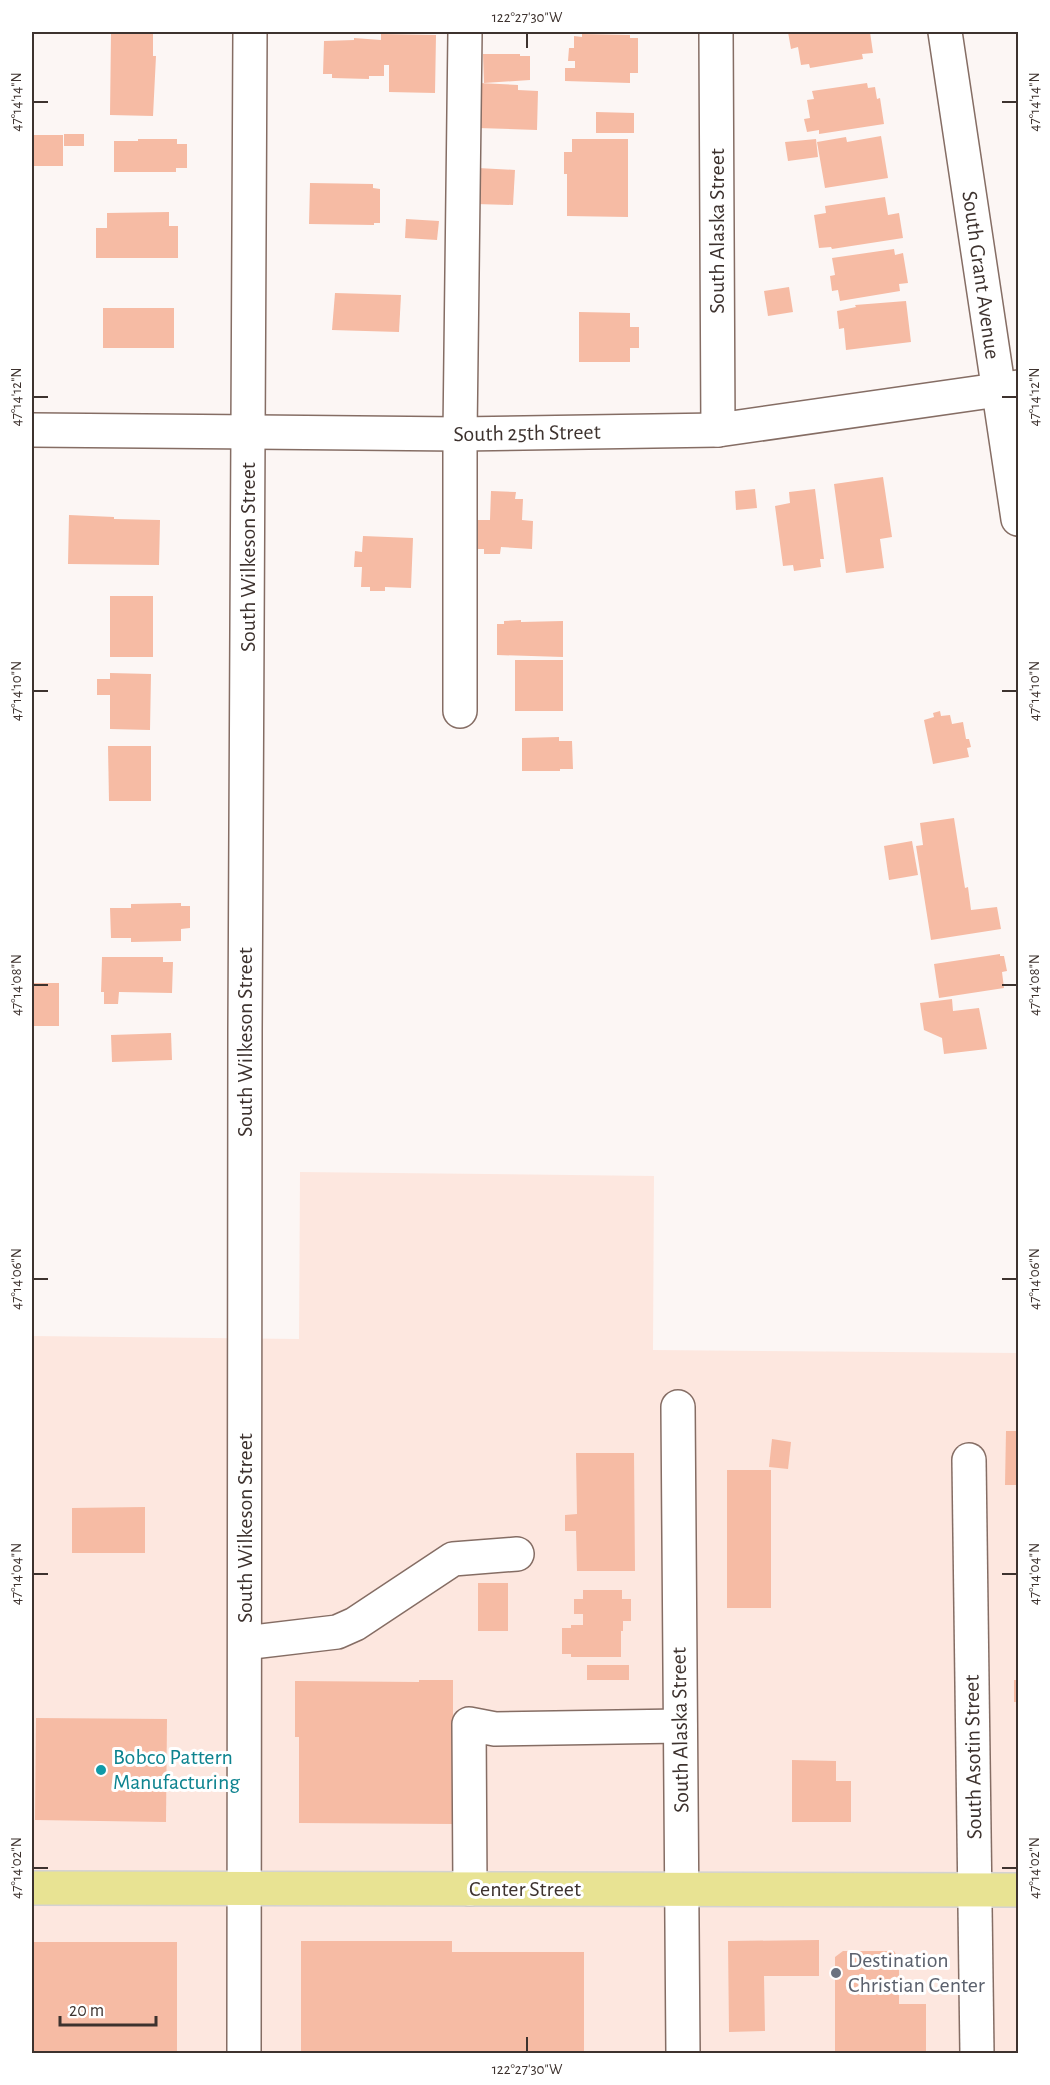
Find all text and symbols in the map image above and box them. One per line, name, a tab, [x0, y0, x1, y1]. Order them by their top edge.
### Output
text: 122°27'30"W	[492, 10, 563, 25]
text: 47°14'14"N	[9, 72, 24, 132]
text: 47°14'14"N	[1027, 72, 1042, 132]
street label: South Alaska Street	[706, 148, 728, 314]
street label: South Grant Avenue	[958, 189, 1004, 361]
text: 47°14'12"N	[9, 367, 24, 427]
text: 47°14'12"N	[1027, 367, 1042, 427]
street label: South 25th Street	[453, 421, 601, 445]
street label: South Wilkeson Street	[237, 462, 259, 652]
text: 47°14'10"N	[9, 661, 24, 721]
text: 47°14'10"N	[1027, 661, 1042, 721]
street label: South Wilkeson Street	[234, 947, 256, 1137]
text: 47°14'08"N	[9, 954, 24, 1016]
text: 47°14'08"N	[1027, 954, 1042, 1016]
text: 47°14'06"N	[9, 1248, 24, 1310]
text: 47°14'06"N	[1027, 1248, 1042, 1310]
street label: South Wilkeson Street	[234, 1433, 256, 1623]
text: 47°14'04"N	[9, 1543, 24, 1605]
text: 47°14'04"N	[1027, 1543, 1042, 1605]
street label: South Alaska Street	[668, 1647, 692, 1813]
street label: South Asotin Street	[961, 1674, 985, 1840]
place label: Bobco Pattern Manufacturing	[113, 1746, 240, 1793]
marker: Bobco Pattern Manufacturing	[94, 1763, 108, 1777]
text: 47°14'02"N	[9, 1837, 24, 1899]
text: 47°14'02"N	[1027, 1837, 1042, 1899]
street label: Center Street	[469, 1878, 581, 1900]
place label: Destination Christian Center	[848, 1949, 985, 1996]
marker: Destination Christian Center	[829, 1966, 843, 1980]
scale bar	[60, 1989, 156, 2027]
text: 20 m	[69, 2002, 104, 2020]
text: 122°27'30"W	[492, 2062, 563, 2077]

